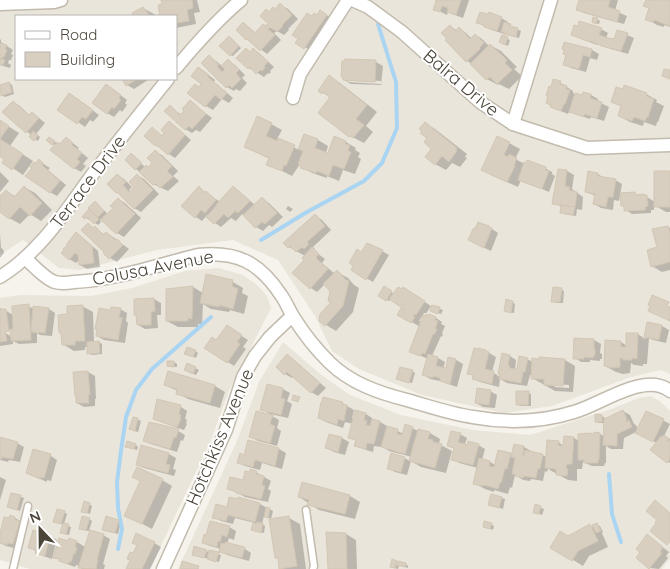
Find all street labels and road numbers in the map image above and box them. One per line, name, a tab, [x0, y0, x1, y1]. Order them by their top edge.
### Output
street label: Balra Drive	[418, 44, 504, 121]
street label: Terrace Drive	[45, 130, 130, 233]
street label: Colusa Avenue	[90, 244, 215, 291]
street label: Hotchkiss Avenue	[180, 365, 259, 509]

